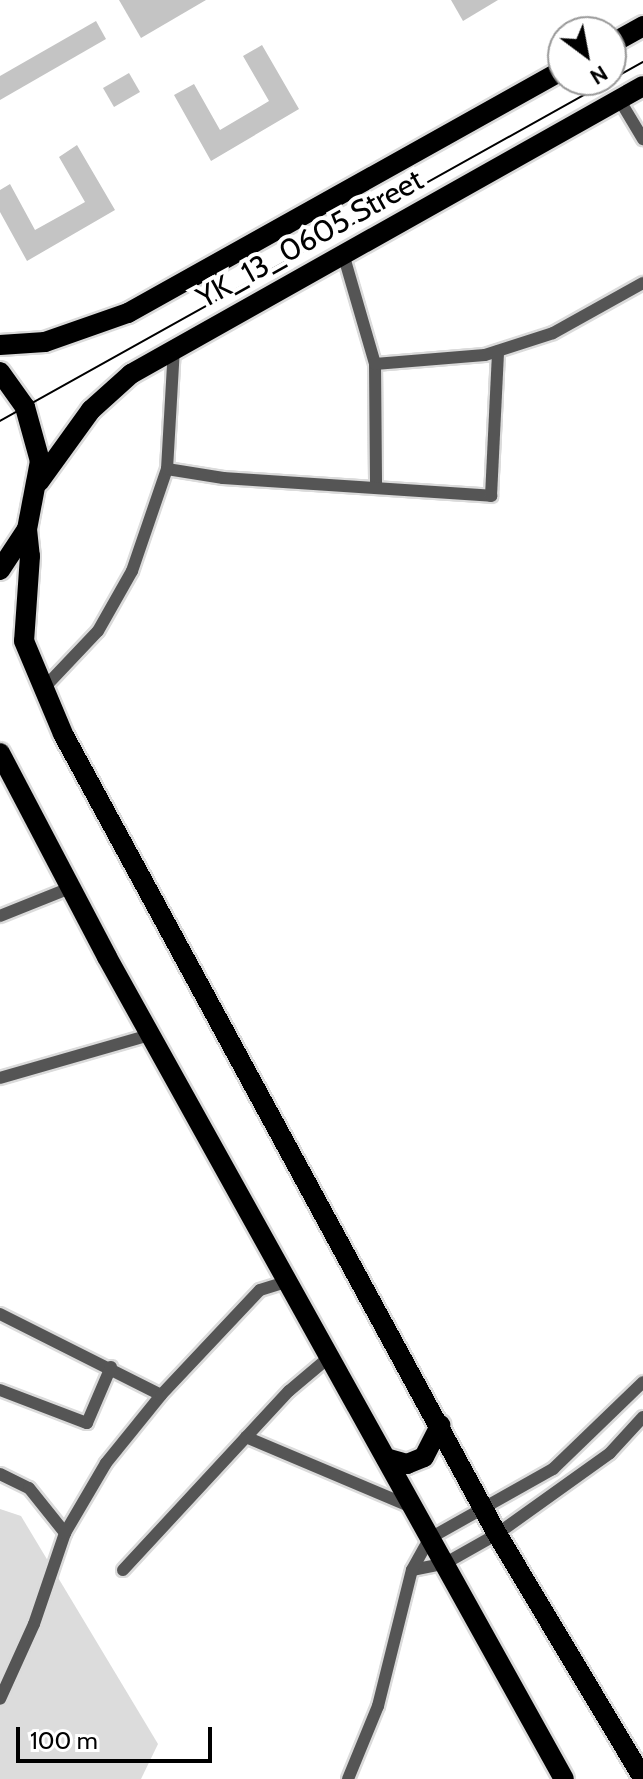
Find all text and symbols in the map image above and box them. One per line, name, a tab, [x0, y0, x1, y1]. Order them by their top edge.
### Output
north arrow	[547, 16, 627, 96]
text: N	[585, 60, 613, 91]
street label: YK_13_0605 Street	[191, 162, 429, 316]
scale bar	[20, 1711, 216, 1761]
text: 100 m	[30, 1726, 98, 1755]

